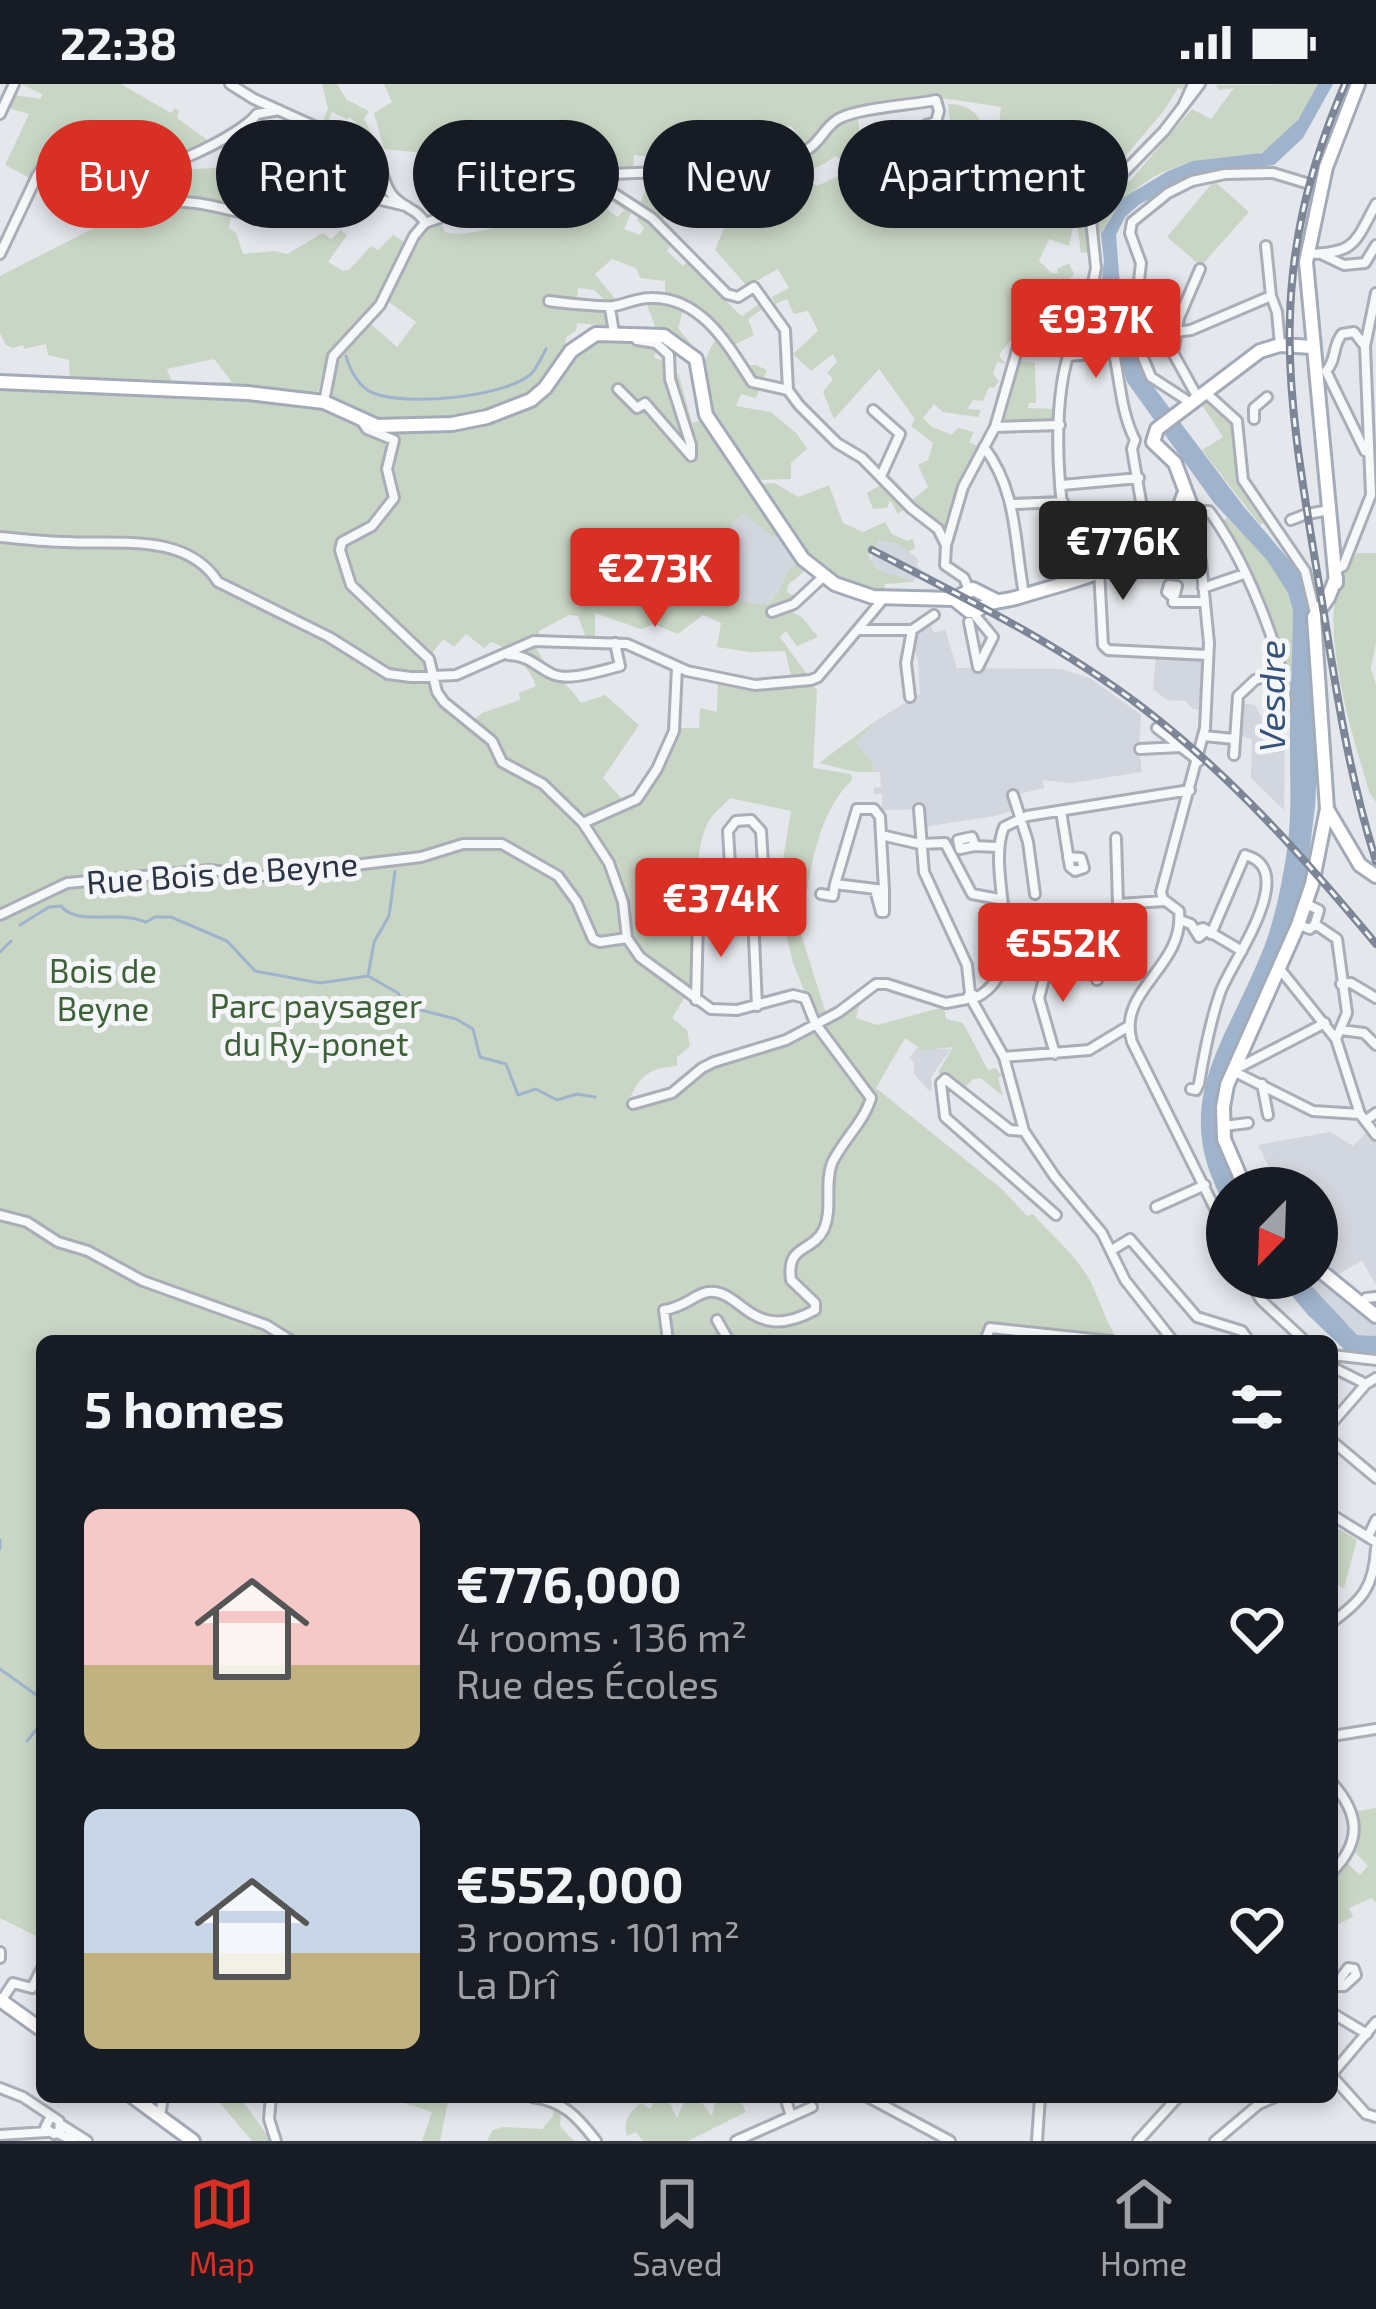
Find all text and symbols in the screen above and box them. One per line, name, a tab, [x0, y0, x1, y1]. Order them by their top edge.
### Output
text: 22:38	[60, 15, 177, 69]
chip: Buy	[36, 120, 192, 228]
chip: Rent	[216, 120, 389, 228]
chip: Filters	[413, 120, 619, 228]
chip: New	[643, 120, 814, 228]
chip: Apartment	[838, 120, 1128, 228]
pin: €937K	[1012, 279, 1180, 381]
text: €937K	[1038, 294, 1154, 341]
pin: €776K	[1039, 501, 1207, 603]
text: €776K	[1066, 516, 1180, 563]
pin: €273K	[571, 528, 739, 630]
text: €273K	[597, 543, 713, 590]
water label: Vesdre	[1249, 640, 1292, 752]
street label: Rue Bois de Beyne	[85, 843, 359, 901]
pin: €374K	[637, 858, 805, 960]
text: €374K	[662, 873, 780, 920]
pin: €552K	[979, 903, 1147, 1005]
text: €552K	[1005, 918, 1121, 965]
park label: Bois de Beyne	[49, 950, 157, 1028]
park label: Parc paysager du Ry-ponet	[210, 985, 422, 1063]
north arrow	[1206, 1167, 1338, 1299]
map controls	[1206, 1167, 1338, 1299]
icon: filters	[1224, 1374, 1290, 1440]
text: 5 homes	[84, 1377, 285, 1438]
text: €776,000	[456, 1552, 682, 1613]
icon: home	[180, 1557, 324, 1701]
icon: heart	[1224, 1596, 1290, 1662]
text: 4 rooms · 136 m²	[456, 1613, 747, 1660]
text: Rue des Écoles	[456, 1660, 719, 1707]
text: €552,000	[456, 1852, 684, 1913]
icon: home	[180, 1857, 324, 2001]
icon: heart	[1224, 1896, 1290, 1962]
text: 3 rooms · 101 m²	[456, 1913, 740, 1960]
text: La Drî	[456, 1960, 557, 2007]
tab: Map	[189, 2171, 255, 2283]
tab: Saved	[632, 2171, 723, 2283]
tab: Home	[1100, 2171, 1187, 2283]

